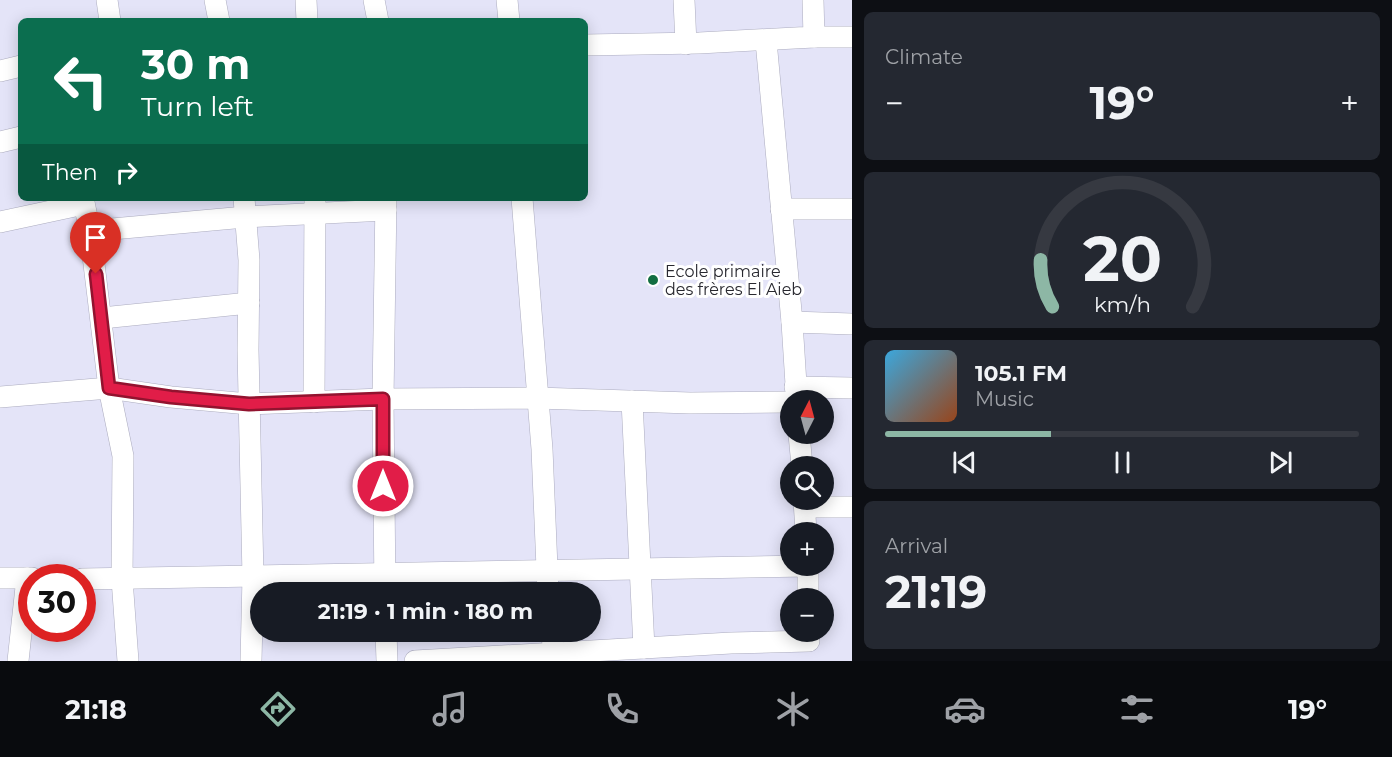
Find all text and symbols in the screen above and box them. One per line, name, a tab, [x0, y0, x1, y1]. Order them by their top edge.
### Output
text: 30 m	[141, 38, 250, 90]
icon: left	[42, 42, 120, 120]
text: Climate	[885, 45, 963, 69]
text: 19°	[1089, 75, 1155, 130]
text: −	[885, 83, 904, 123]
text: +	[1340, 83, 1359, 123]
text: Turn left	[141, 90, 254, 123]
icon: right	[110, 156, 143, 189]
text: Then	[42, 159, 98, 186]
pin	[70, 212, 121, 274]
icon: arrive	[79, 221, 112, 254]
text: 20	[1082, 222, 1162, 298]
place label: Ecole primaire des frères El Aieb	[665, 262, 802, 299]
marker: Ecole primaire des frères El Aieb	[646, 273, 660, 287]
text: km/h	[1093, 292, 1151, 318]
text: 105.1 FM	[975, 360, 1067, 387]
text: Music	[975, 387, 1034, 411]
north arrow	[780, 390, 834, 444]
map controls	[780, 390, 834, 642]
icon: previous	[948, 446, 981, 479]
icon: pause	[1106, 446, 1139, 479]
icon: next	[1264, 446, 1297, 479]
position arrow	[351, 454, 415, 518]
button: search	[780, 456, 834, 510]
button: +	[780, 522, 834, 576]
text: Arrival	[885, 534, 948, 558]
speed limit sign: 30	[18, 564, 96, 642]
text: 21:19	[885, 564, 987, 619]
button: −	[780, 588, 834, 642]
text: 21:19 · 1 min · 180 m	[318, 598, 533, 625]
icon: directions	[257, 688, 299, 730]
icon: music	[429, 688, 471, 730]
icon: phone	[601, 688, 643, 730]
icon: climate	[772, 688, 814, 730]
icon: car	[944, 688, 986, 730]
icon: filters	[1116, 688, 1158, 730]
text: 21:18	[65, 693, 127, 726]
text: 19°	[1288, 693, 1327, 726]

